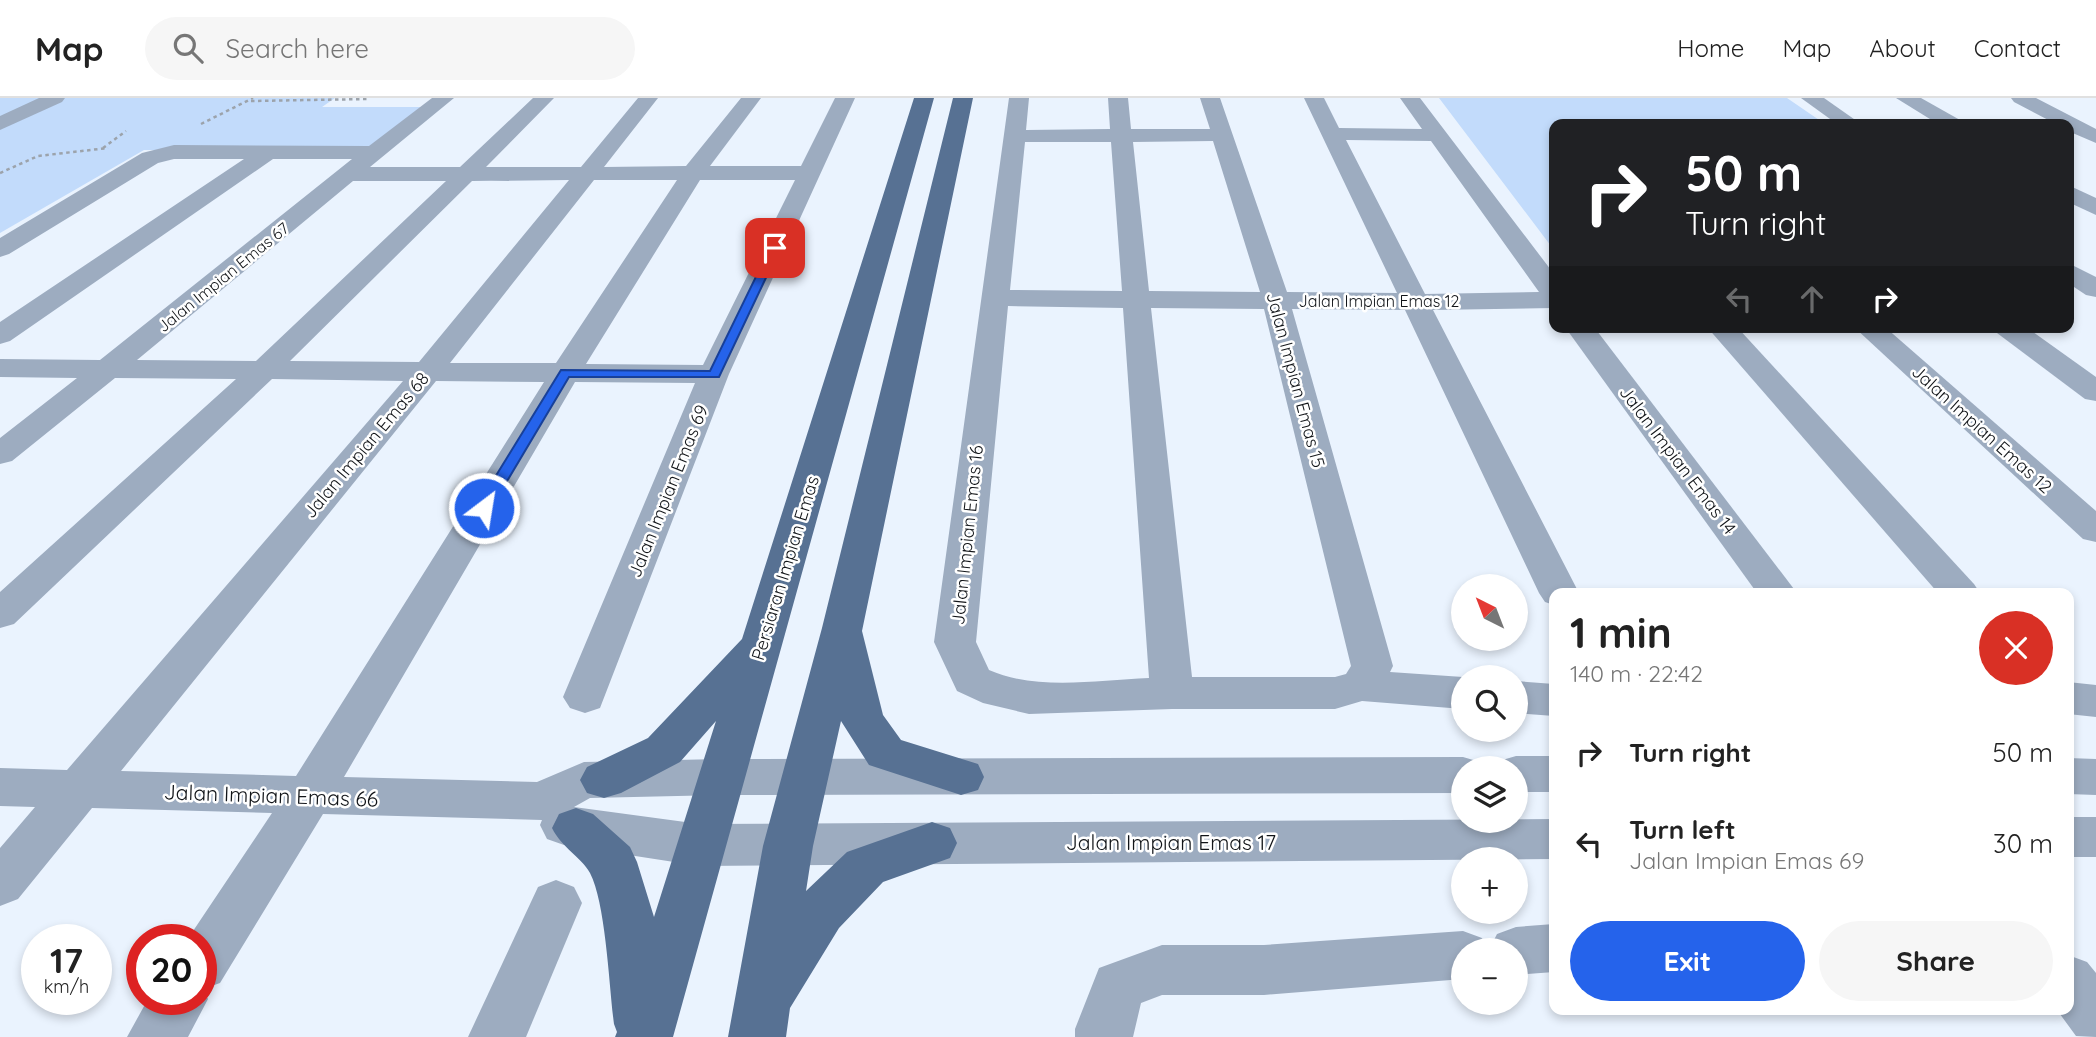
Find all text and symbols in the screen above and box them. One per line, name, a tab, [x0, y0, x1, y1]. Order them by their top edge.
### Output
search box	[145, 17, 635, 80]
text: Map	[35, 28, 103, 69]
icon: search	[169, 29, 207, 67]
text: Search here	[225, 32, 369, 65]
text: Home	[1677, 33, 1744, 63]
text: Map	[1782, 33, 1831, 63]
text: About	[1869, 33, 1936, 63]
text: Contact	[1974, 33, 2061, 63]
text: 50 m	[1685, 142, 1802, 203]
icon: right	[1570, 147, 1661, 238]
text: Turn right	[1685, 203, 1826, 243]
street label: Jalan Impian Emas 67	[153, 218, 293, 336]
pin	[745, 218, 805, 278]
icon: arrive	[756, 229, 794, 267]
icon: left	[1720, 280, 1758, 318]
icon: ahead	[1793, 280, 1831, 318]
icon: right	[1866, 280, 1904, 318]
street label: Jalan Impian Emas 15	[1261, 290, 1331, 470]
street label: Jalan Impian Emas 12	[1299, 291, 1460, 311]
street label: Jalan Impian Emas 12	[1907, 360, 2057, 498]
street label: Jalan Impian Emas 68	[298, 367, 434, 523]
street label: Jalan Impian Emas 14	[1615, 381, 1741, 539]
street label: Jalan Impian Emas 69	[623, 401, 713, 581]
street label: Jalan Impian Emas 16	[946, 444, 988, 626]
position arrow	[447, 471, 521, 545]
street label: Persiaran Impian Emas	[746, 473, 824, 663]
north arrow	[1451, 574, 1528, 651]
map controls	[1451, 574, 1528, 1015]
text: 1 min	[1570, 606, 1672, 659]
button: close	[1979, 611, 2053, 685]
text: 140 m · 22:42	[1570, 659, 1703, 688]
button: search	[1451, 665, 1528, 742]
icon: right	[1570, 734, 1608, 772]
text: Turn right	[1629, 736, 1751, 769]
text: 50 m	[1993, 736, 2053, 769]
button: layers	[1451, 756, 1528, 833]
street label: Jalan Impian Emas 66	[163, 778, 379, 812]
text: Turn left	[1629, 813, 1736, 846]
icon: left	[1570, 825, 1608, 863]
text: 30 m	[1993, 827, 2053, 860]
street label: Jalan Impian Emas 17	[1066, 829, 1276, 855]
text: Jalan Impian Emas 69	[1629, 846, 1864, 875]
button: +	[1451, 847, 1528, 924]
button: Exit	[1570, 921, 1805, 1001]
button: Share	[1819, 921, 2053, 1001]
speed limit sign: 20	[126, 924, 217, 1015]
text: 17	[50, 938, 83, 982]
button: −	[1451, 938, 1528, 1015]
text: km/h	[44, 975, 89, 998]

